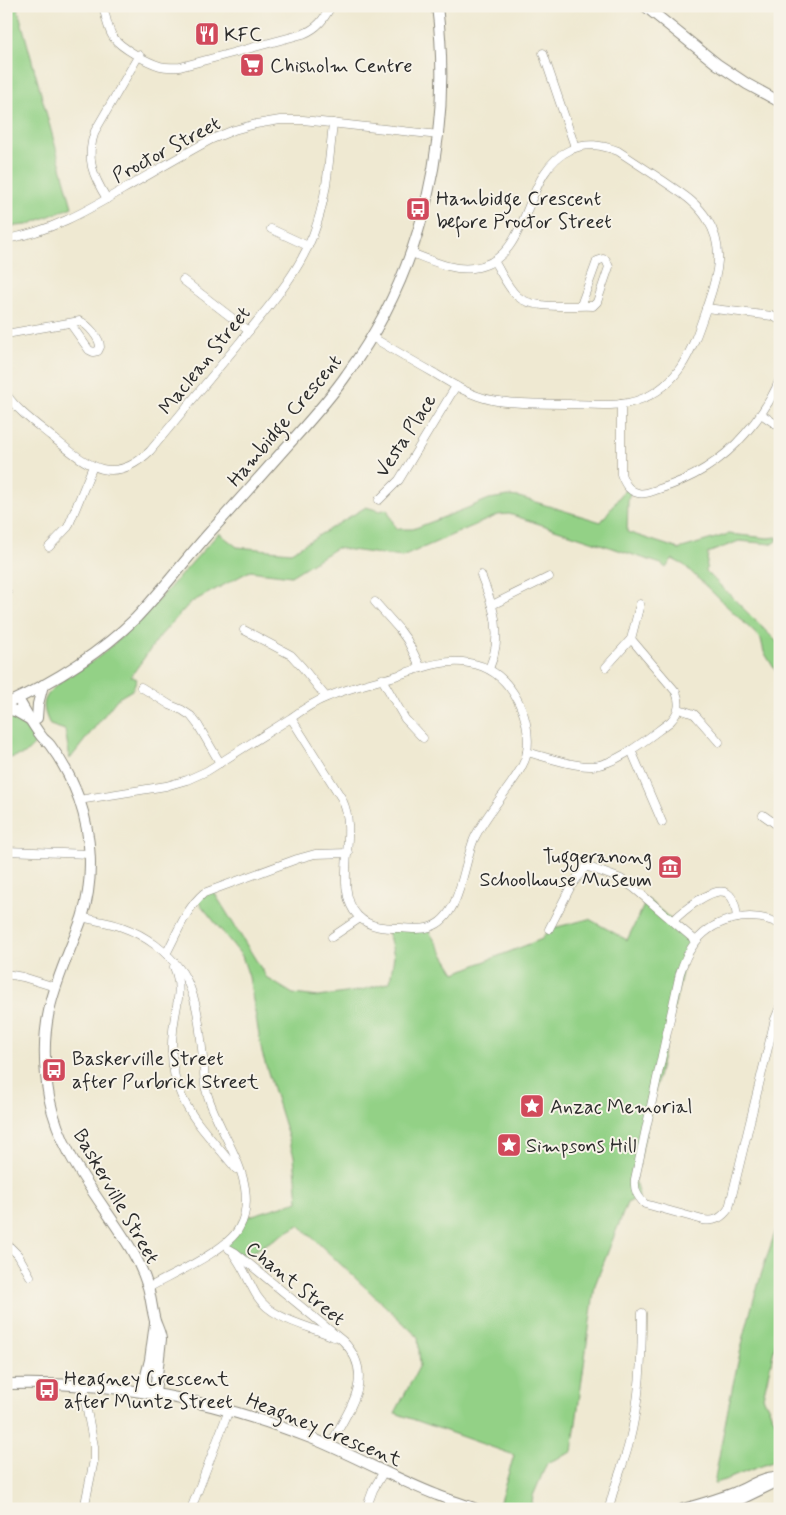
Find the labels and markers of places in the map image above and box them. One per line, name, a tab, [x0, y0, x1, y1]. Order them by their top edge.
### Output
restaurant icon: KFC	[194, 21, 220, 47]
place label: KFC	[224, 22, 262, 49]
supermarket icon: Chisholm Centre	[239, 52, 265, 78]
place label: Chisholm Centre	[270, 53, 413, 80]
place label: Hambidge Crescent before Proctor Street	[436, 186, 612, 238]
bus stop icon: Hambidge Crescent before Proctor Street	[405, 196, 431, 222]
place label: Tuggeranong Schoolhouse Museum	[479, 844, 652, 894]
museum icon: Tuggeranong Schoolhouse Museum	[657, 854, 683, 880]
place label: Baskerville Street after Purbrick Street	[72, 1046, 259, 1096]
bus stop icon: Baskerville Street after Purbrick Street	[41, 1057, 67, 1083]
place icon: Anzac Memorial	[519, 1093, 545, 1119]
place label: Anzac Memorial	[550, 1094, 693, 1121]
place icon: Simpsons Hill	[496, 1132, 522, 1158]
place label: Simpsons Hill	[526, 1133, 637, 1160]
place label: Heagney Crescent after Muntz Street	[64, 1366, 233, 1416]
bus stop icon: Heagney Crescent after Muntz Street	[34, 1377, 60, 1403]

